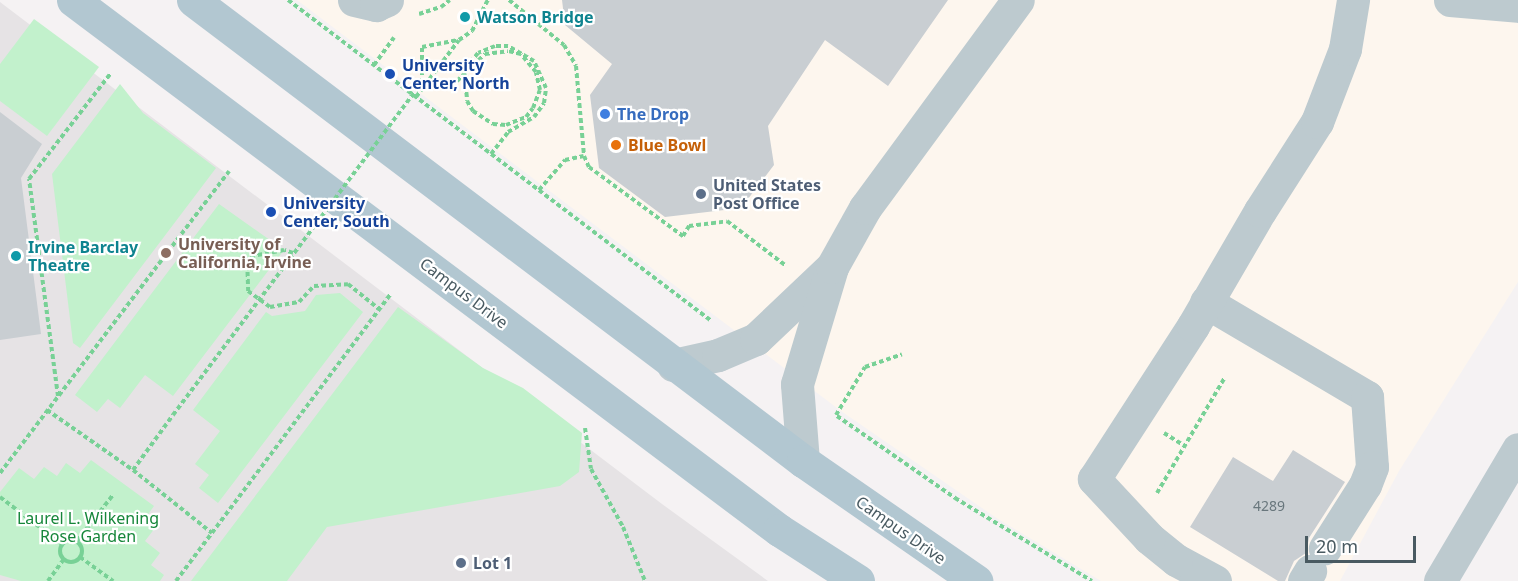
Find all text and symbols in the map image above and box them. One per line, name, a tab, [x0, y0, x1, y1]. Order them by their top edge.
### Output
place label: Watson Bridge	[477, 7, 594, 27]
marker: Watson Bridge	[458, 10, 472, 24]
place label: University Center, North	[402, 55, 510, 93]
marker: University Center, North	[383, 67, 397, 81]
place label: The Drop	[617, 104, 689, 124]
marker: The Drop	[598, 107, 612, 121]
place label: Blue Bowl	[628, 135, 706, 155]
marker: Blue Bowl	[609, 138, 623, 152]
place label: United States Post Office	[713, 175, 821, 213]
marker: United States Post Office	[694, 187, 708, 201]
place label: University Center, South	[283, 193, 390, 231]
marker: University Center, South	[264, 205, 278, 219]
place label: University of California, Irvine	[178, 234, 311, 272]
place label: Irvine Barclay Theatre	[28, 237, 138, 275]
marker: University of California, Irvine	[159, 246, 173, 260]
marker: Irvine Barclay Theatre	[9, 249, 23, 263]
street label: Campus Drive	[416, 254, 512, 332]
street label: Campus Drive	[852, 492, 950, 568]
house number: 4289	[1253, 498, 1285, 514]
park label: Laurel L. Wilkening Rose Garden	[17, 508, 159, 546]
scale bar	[1308, 524, 1419, 562]
text: 20 m	[1316, 534, 1358, 558]
place label: Lot 1	[473, 553, 512, 573]
marker: Lot 1	[454, 556, 468, 570]

